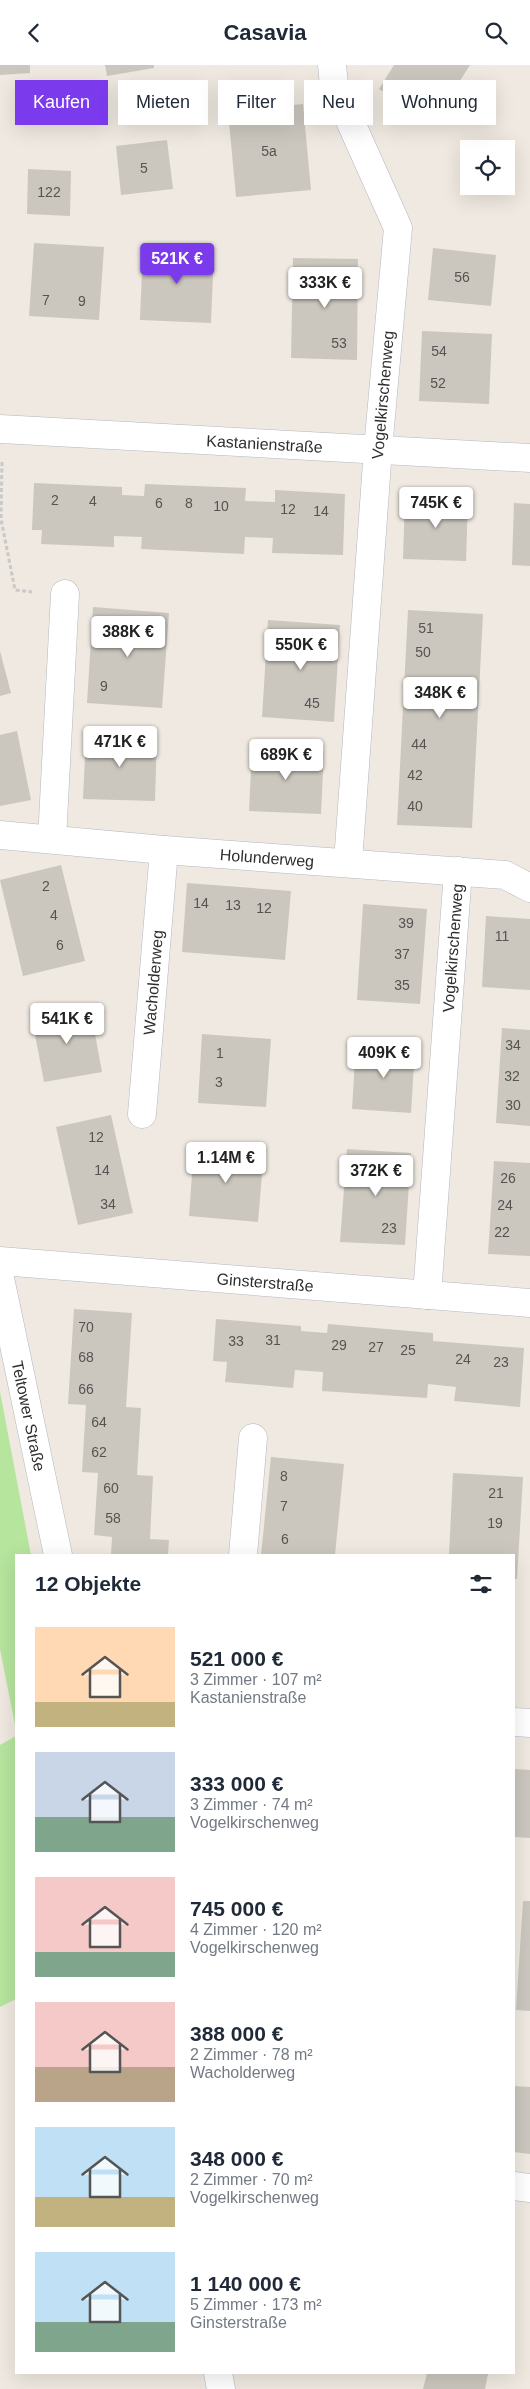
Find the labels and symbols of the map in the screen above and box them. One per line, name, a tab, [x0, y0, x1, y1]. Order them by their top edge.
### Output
house number: 5a	[261, 143, 277, 159]
house number: 5	[140, 160, 148, 176]
house number: 122	[37, 184, 61, 200]
pin: 521K €	[136, 243, 218, 285]
pin: 333K €	[284, 267, 366, 309]
house number: 56	[454, 269, 470, 285]
house number: 7	[42, 292, 50, 308]
house number: 9	[78, 293, 86, 309]
street label: Vogelkirschenweg	[369, 330, 397, 460]
house number: 53	[331, 335, 347, 351]
house number: 54	[431, 343, 447, 359]
house number: 52	[430, 375, 446, 391]
street label: Kastanienstraße	[206, 432, 323, 455]
pin: 745K €	[395, 487, 477, 529]
house number: 2	[51, 492, 59, 508]
house number: 4	[89, 493, 97, 509]
house number: 6	[155, 495, 163, 511]
house number: 8	[185, 495, 193, 511]
house number: 10	[213, 498, 229, 514]
house number: 12	[280, 501, 296, 517]
house number: 14	[313, 503, 329, 519]
pin: 388K €	[87, 615, 169, 658]
house number: 51	[418, 620, 434, 636]
pin: 550K €	[260, 629, 342, 671]
house number: 50	[415, 644, 431, 660]
pin: 348K €	[399, 677, 481, 719]
house number: 9	[100, 678, 108, 694]
house number: 45	[304, 695, 320, 711]
pin: 471K €	[79, 725, 161, 768]
house number: 44	[411, 736, 427, 752]
pin: 689K €	[245, 739, 327, 781]
house number: 42	[407, 767, 423, 783]
house number: 40	[407, 798, 423, 814]
street label: Holunderweg	[219, 846, 315, 869]
house number: 2	[42, 878, 50, 894]
street label: Vogelkirschenweg	[439, 883, 466, 1013]
house number: 14	[193, 895, 209, 911]
house number: 13	[225, 897, 241, 913]
house number: 12	[256, 900, 272, 916]
house number: 4	[50, 907, 58, 923]
house number: 39	[398, 915, 414, 931]
house number: 11	[495, 928, 509, 944]
street label: Wacholderweg	[140, 929, 166, 1036]
house number: 6	[56, 937, 64, 953]
house number: 37	[394, 946, 410, 962]
house number: 35	[394, 977, 410, 993]
pin: 541K €	[26, 1003, 108, 1045]
pin: 409K €	[343, 1037, 425, 1079]
house number: 34	[505, 1037, 521, 1053]
house number: 1	[216, 1045, 224, 1061]
house number: 32	[504, 1068, 520, 1084]
house number: 3	[215, 1074, 223, 1090]
house number: 30	[505, 1097, 521, 1113]
house number: 12	[88, 1129, 104, 1145]
pin: 1.14M €	[180, 1141, 272, 1184]
pin: 372K €	[335, 1155, 417, 1197]
house number: 14	[94, 1162, 110, 1178]
house number: 26	[500, 1170, 516, 1186]
house number: 34	[100, 1196, 116, 1212]
house number: 24	[497, 1197, 513, 1213]
house number: 23	[381, 1220, 397, 1236]
house number: 22	[494, 1224, 510, 1240]
street label: Ginsterstraße	[216, 1270, 314, 1294]
house number: 70	[78, 1319, 94, 1335]
house number: 31	[265, 1332, 281, 1348]
house number: 33	[228, 1333, 244, 1349]
house number: 29	[331, 1337, 347, 1353]
house number: 27	[368, 1339, 384, 1355]
house number: 25	[400, 1342, 416, 1358]
house number: 68	[78, 1349, 94, 1365]
house number: 24	[455, 1351, 471, 1367]
house number: 23	[493, 1354, 509, 1370]
street label: Teltower Straße	[9, 1359, 49, 1473]
house number: 66	[78, 1381, 94, 1397]
house number: 64	[91, 1414, 107, 1430]
house number: 62	[91, 1444, 107, 1460]
house number: 8	[280, 1468, 288, 1484]
house number: 60	[103, 1480, 119, 1496]
house number: 21	[488, 1485, 504, 1501]
house number: 7	[280, 1498, 288, 1514]
house number: 58	[105, 1510, 121, 1526]
house number: 19	[487, 1515, 503, 1531]
house number: 6	[281, 1531, 289, 1547]

